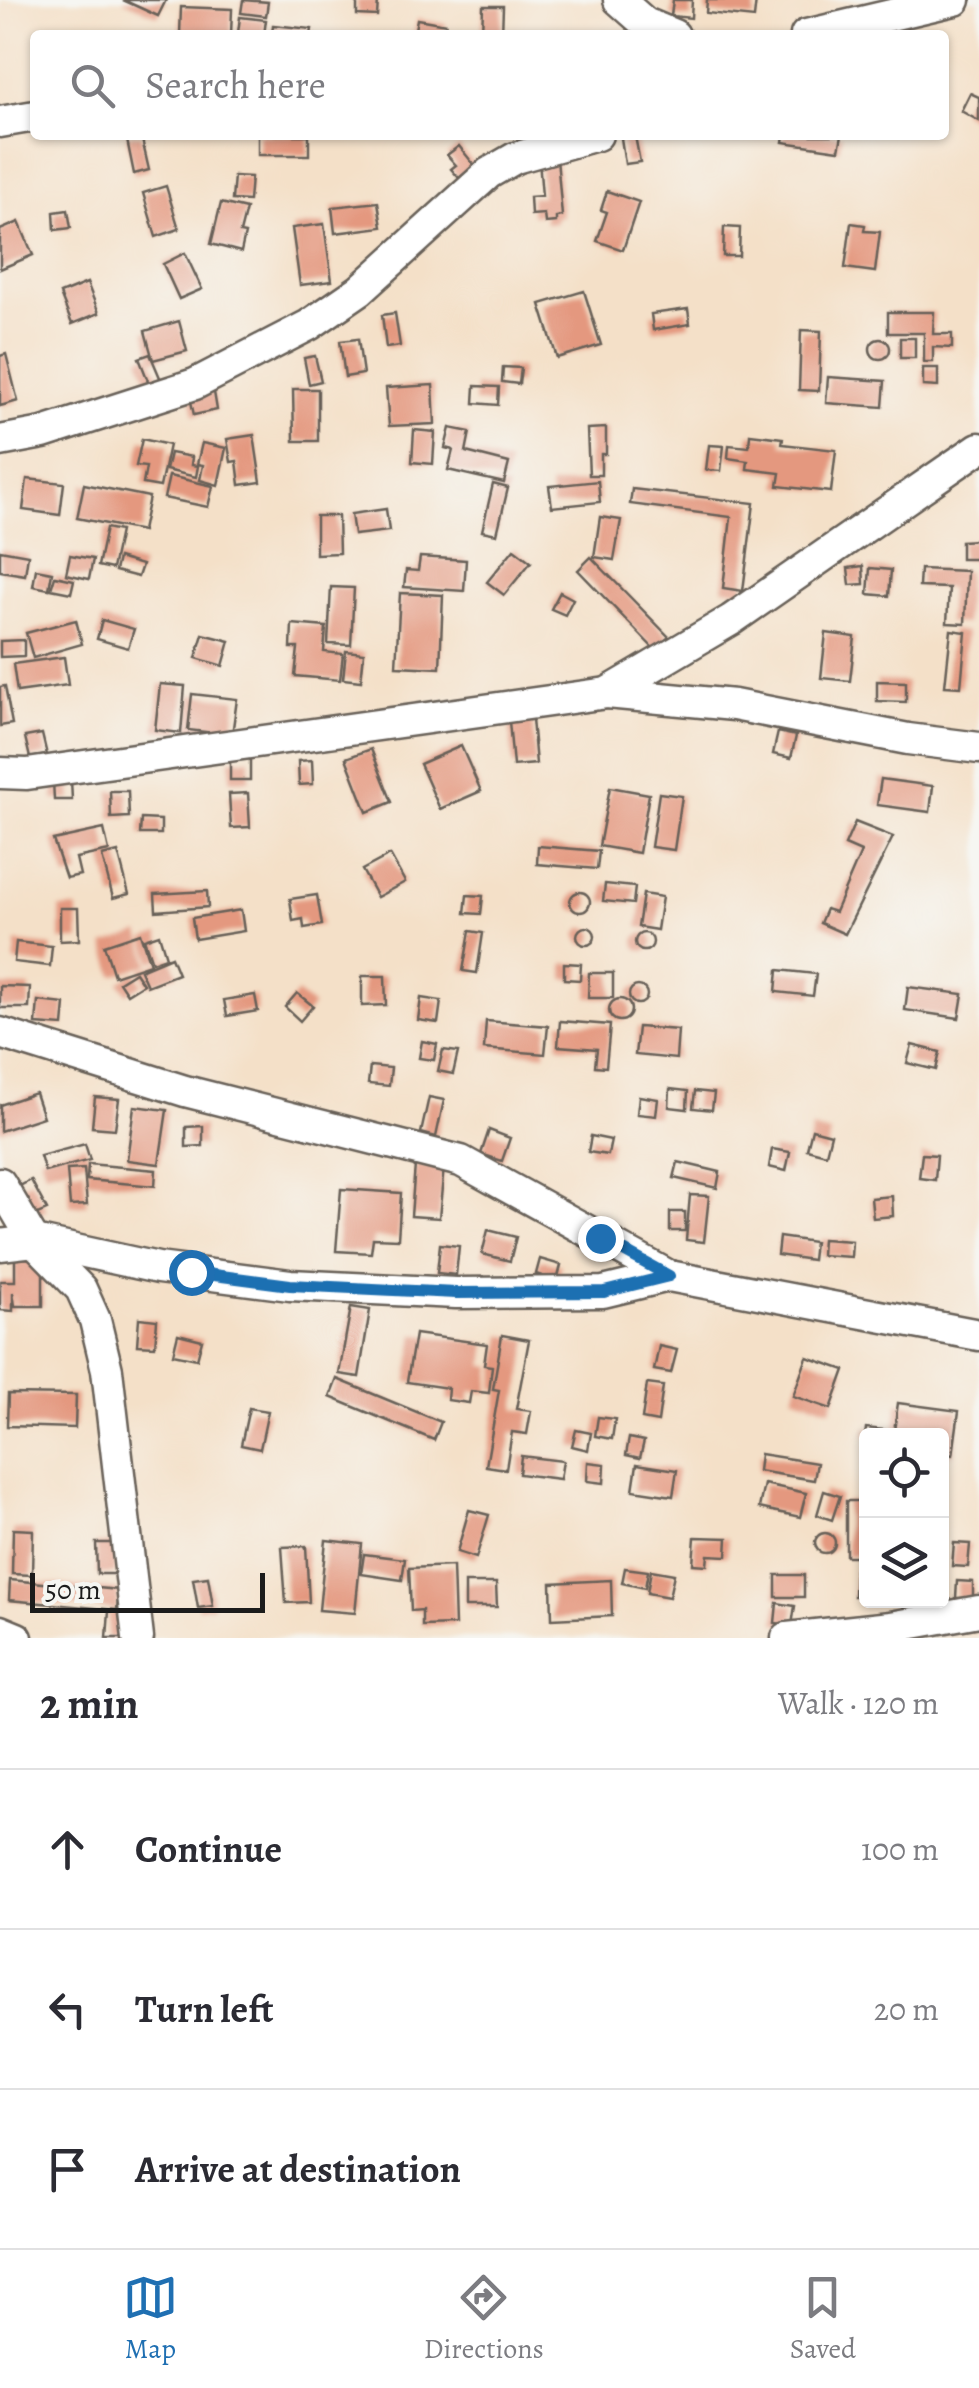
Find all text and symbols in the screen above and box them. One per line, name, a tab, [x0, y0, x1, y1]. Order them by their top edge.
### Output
search box	[30, 30, 949, 140]
icon: search	[65, 58, 120, 113]
text: Search here	[145, 59, 326, 111]
route end	[578, 1216, 624, 1262]
route start	[169, 1250, 215, 1296]
map controls	[859, 1428, 949, 1608]
button: locate	[859, 1428, 949, 1518]
button: layers	[859, 1518, 949, 1608]
scale bar	[30, 1568, 265, 1612]
text: 50 m	[45, 1571, 101, 1609]
text: 2 min	[40, 1675, 139, 1732]
text: Walk · 120 m	[778, 1681, 939, 1725]
icon: ahead	[40, 1822, 95, 1877]
text: Continue	[135, 1823, 282, 1875]
text: 100 m	[861, 1827, 939, 1871]
icon: left	[40, 1982, 95, 2037]
text: Turn left	[135, 1983, 274, 2035]
text: 20 m	[874, 1987, 939, 2031]
icon: arrive	[40, 2142, 95, 2197]
text: Arrive at destination	[135, 2143, 461, 2195]
tab: Map	[123, 2270, 178, 2368]
tab: Directions	[424, 2270, 544, 2368]
tab: Saved	[790, 2270, 856, 2368]

